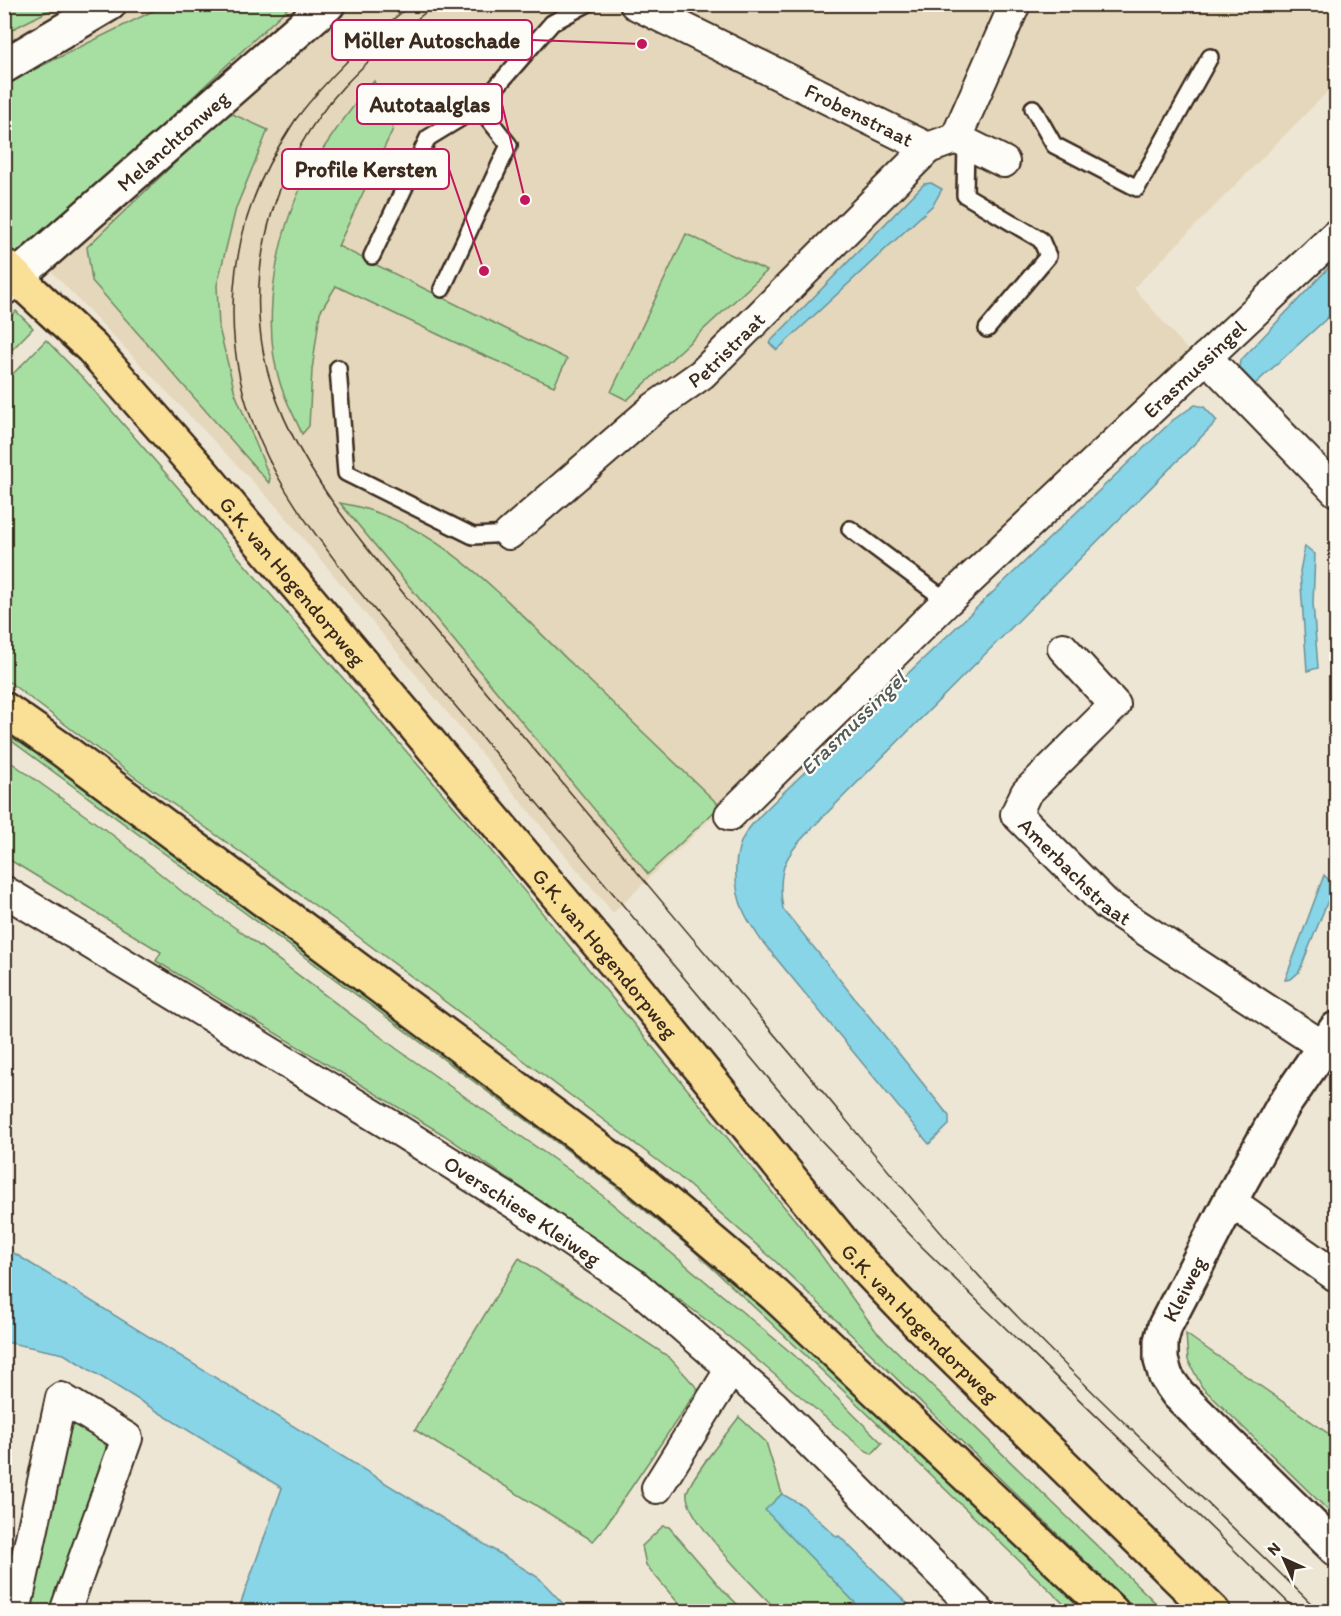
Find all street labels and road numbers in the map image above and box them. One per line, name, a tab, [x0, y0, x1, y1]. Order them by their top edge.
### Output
street label: Frobenstraat	[801, 77, 918, 151]
street label: Melanchtonweg	[111, 84, 234, 196]
street label: Petristraat	[683, 306, 770, 393]
street label: Erasmussingel	[1137, 314, 1251, 423]
street label: G.K. van Hogendorpweg	[215, 491, 372, 671]
street label: Amerbachstraat	[1014, 812, 1136, 930]
street label: G.K. van Hogendorpweg	[528, 863, 684, 1043]
street label: Overschiese Kleiweg	[440, 1150, 606, 1271]
street label: G.K. van Hogendorpweg	[836, 1238, 1004, 1408]
street label: Kleiweg	[1157, 1252, 1211, 1326]

